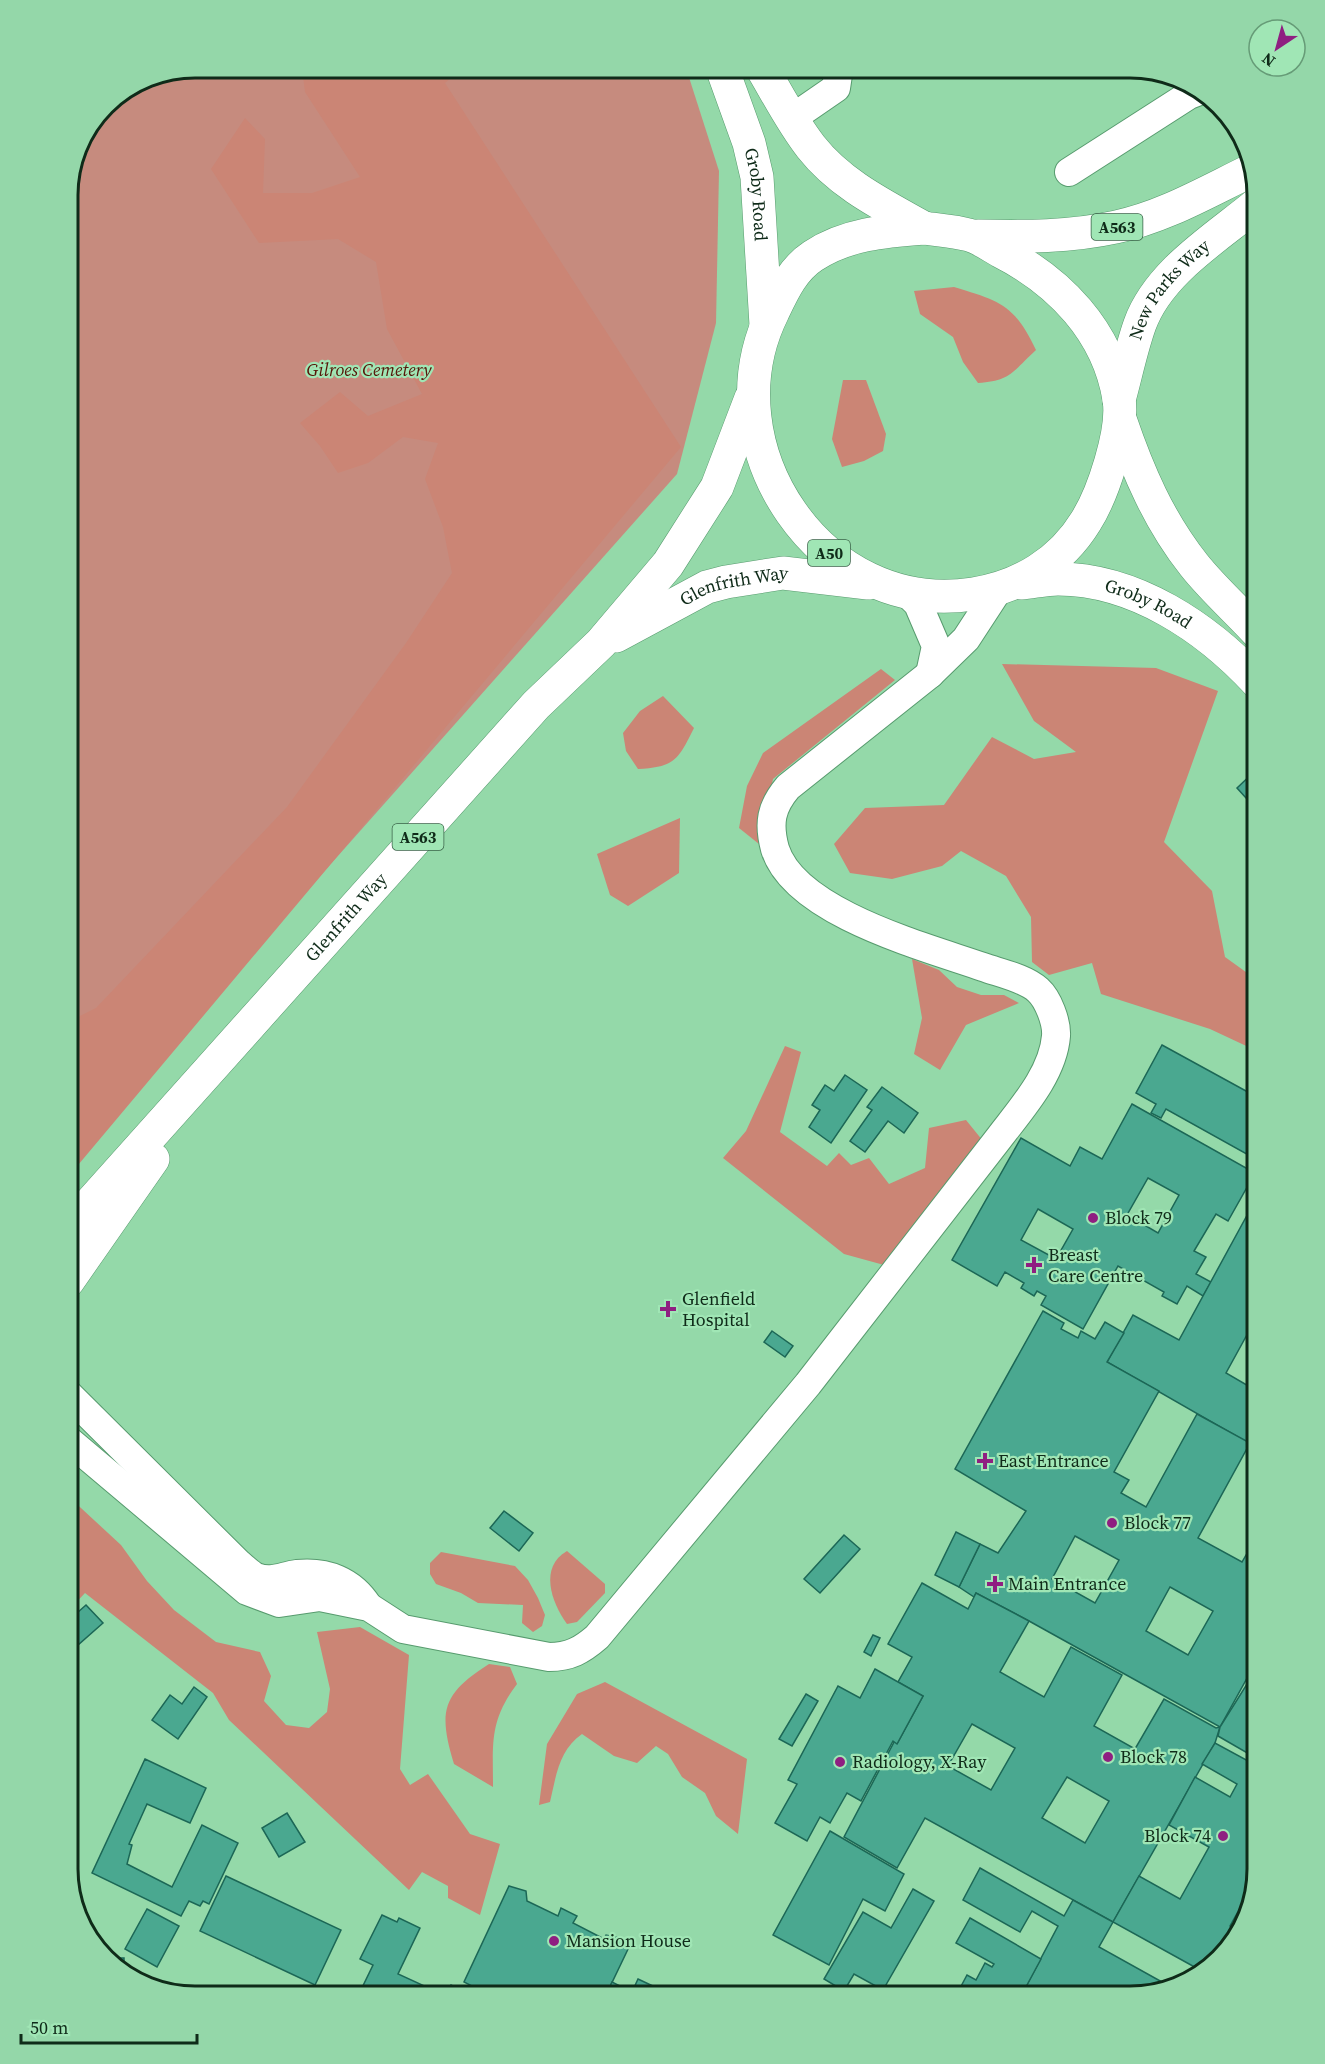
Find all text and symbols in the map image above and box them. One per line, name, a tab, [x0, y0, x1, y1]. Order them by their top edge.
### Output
north arrow	[1247, 18, 1307, 78]
text: N	[1257, 48, 1279, 72]
street label: Groby Road	[739, 145, 774, 242]
road number: A563	[1092, 214, 1142, 240]
street label: New Parks Way	[1123, 233, 1215, 343]
park label: Gilroes Cemetery	[306, 357, 432, 382]
road number: A50	[808, 540, 850, 566]
street label: Glenfrith Way	[675, 560, 790, 611]
street label: Groby Road	[1102, 572, 1197, 634]
road number: A563	[392, 824, 444, 850]
street label: Glenfrith Way	[299, 866, 393, 967]
place label: Block 79	[1105, 1205, 1172, 1230]
marker: Block 79	[1086, 1211, 1100, 1225]
place label: Breast Care Centre	[1048, 1242, 1143, 1288]
marker: Breast Care Centre	[1025, 1256, 1043, 1274]
place label: Glenfield Hospital	[682, 1286, 755, 1332]
marker: Glenfield Hospital	[659, 1300, 677, 1318]
place label: East Entrance	[998, 1448, 1109, 1473]
marker: East Entrance	[976, 1452, 994, 1470]
place label: Block 77	[1124, 1510, 1191, 1535]
marker: Block 77	[1105, 1516, 1119, 1530]
place label: Main Entrance	[1008, 1571, 1126, 1596]
marker: Main Entrance	[986, 1575, 1004, 1593]
place label: Block 78	[1120, 1744, 1187, 1769]
place label: Radiology, X-Ray	[852, 1749, 987, 1774]
marker: Block 78	[1101, 1750, 1115, 1764]
marker: Radiology, X-Ray	[833, 1755, 847, 1769]
place label: Block 74	[1144, 1823, 1211, 1848]
marker: Block 74	[1216, 1829, 1230, 1843]
place label: Mansion House	[566, 1928, 691, 1953]
marker: Mansion House	[547, 1934, 561, 1948]
scale bar	[21, 2007, 196, 2045]
text: 50 m	[30, 2015, 68, 2040]

